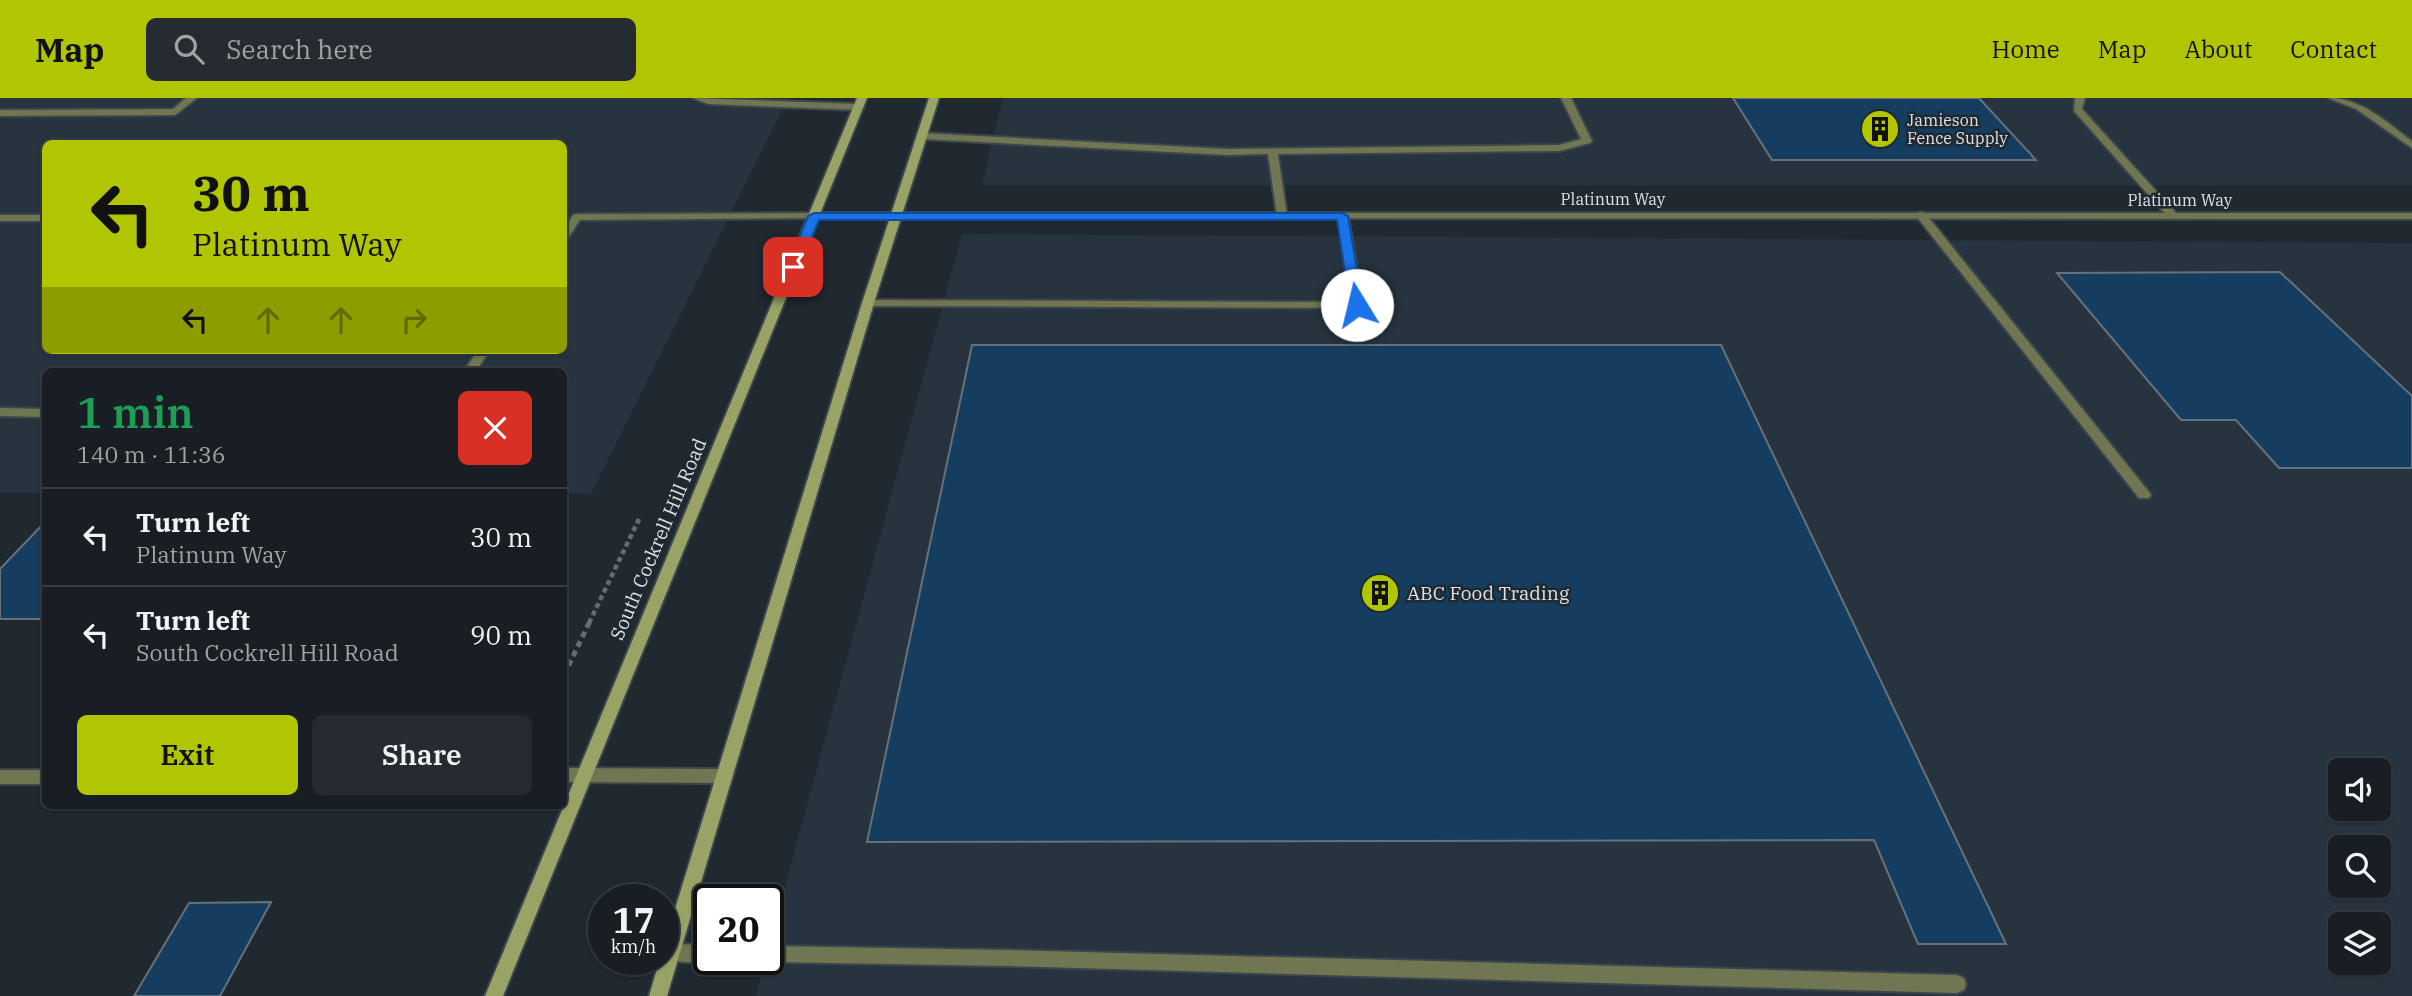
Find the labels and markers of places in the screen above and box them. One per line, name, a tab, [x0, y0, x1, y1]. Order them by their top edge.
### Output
building icon: Jamieson Fence Supply	[1859, 108, 1901, 150]
place label: Jamieson Fence Supply	[1907, 110, 2008, 148]
pin	[763, 237, 823, 297]
building icon: ABC Food Trading	[1359, 572, 1401, 614]
place label: ABC Food Trading	[1407, 581, 1570, 605]

